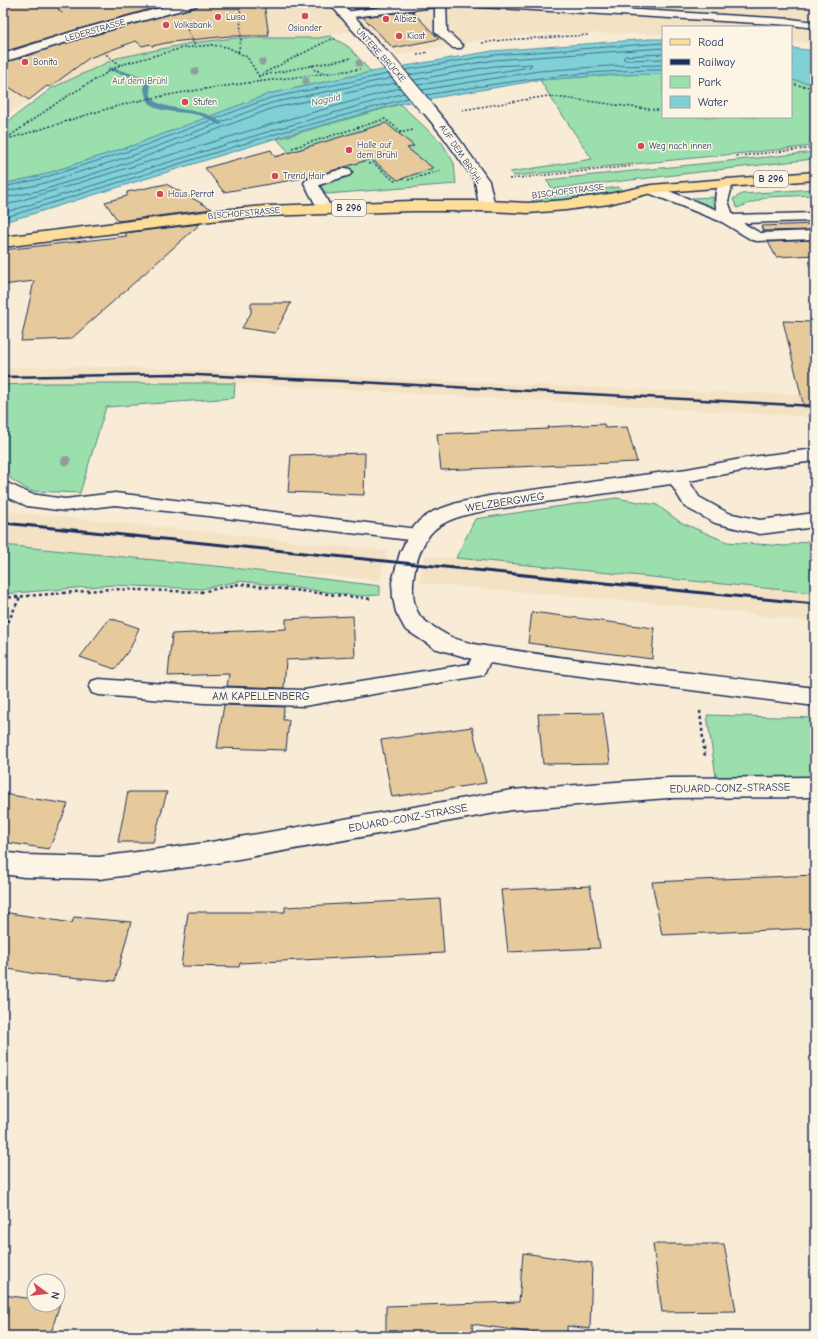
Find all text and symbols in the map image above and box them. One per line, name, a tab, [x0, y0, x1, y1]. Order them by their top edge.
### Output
marker: Osiander	[300, 11, 310, 21]
marker: Luisa	[213, 12, 223, 22]
place label: Luisa	[226, 12, 245, 22]
marker: Albiez	[381, 14, 391, 24]
place label: Albiez	[394, 14, 417, 24]
street label: LEDERSTRASSE	[64, 16, 127, 43]
marker: Volksbank	[161, 20, 171, 30]
place label: Volksbank	[174, 20, 213, 30]
place label: Osiander	[288, 23, 322, 33]
street label: UNTERE BRÜCKE	[354, 25, 409, 84]
legend	[662, 26, 792, 118]
marker: Kiost	[394, 31, 404, 41]
place label: Kiost	[407, 31, 426, 41]
text: Road	[698, 35, 724, 49]
text: Railway	[698, 55, 736, 69]
marker: Bonita	[20, 57, 30, 67]
place label: Bonita	[33, 57, 57, 67]
text: Park	[698, 75, 721, 89]
park label: Auf dem Brühl	[112, 76, 168, 86]
water label: Nagold	[310, 91, 342, 109]
text: Water	[698, 95, 728, 109]
marker: Stufen	[180, 97, 190, 107]
place label: Stufen	[193, 97, 217, 107]
street label: AUF DEM BRÜHL	[437, 122, 486, 186]
place label: Halle auf dem Brühl	[357, 140, 397, 160]
marker: Weg nach innen	[636, 141, 646, 151]
place label: Weg nach innen	[649, 141, 712, 151]
marker: Halle auf dem Brühl	[344, 145, 354, 155]
marker: Trend Hair	[270, 171, 280, 181]
place label: Trend Hair	[283, 171, 326, 181]
road number: B 296	[754, 171, 788, 187]
street label: BISCHOFSTRASSE	[531, 182, 605, 200]
marker: Haus Perrot	[155, 189, 165, 199]
place label: Haus Perrot	[168, 189, 214, 199]
road number: B 296	[332, 200, 366, 216]
street label: BISCHOFSTRASSE	[207, 205, 281, 221]
street label: WELZBERGWEG	[465, 489, 546, 515]
street label: AM KAPELLENBERG	[212, 690, 310, 703]
street label: EDUARD-CONZ-STRASSE	[670, 780, 791, 796]
street label: EDUARD-CONZ-STRASSE	[347, 801, 469, 835]
north arrow	[26, 1273, 66, 1313]
text: N	[48, 1290, 62, 1301]

